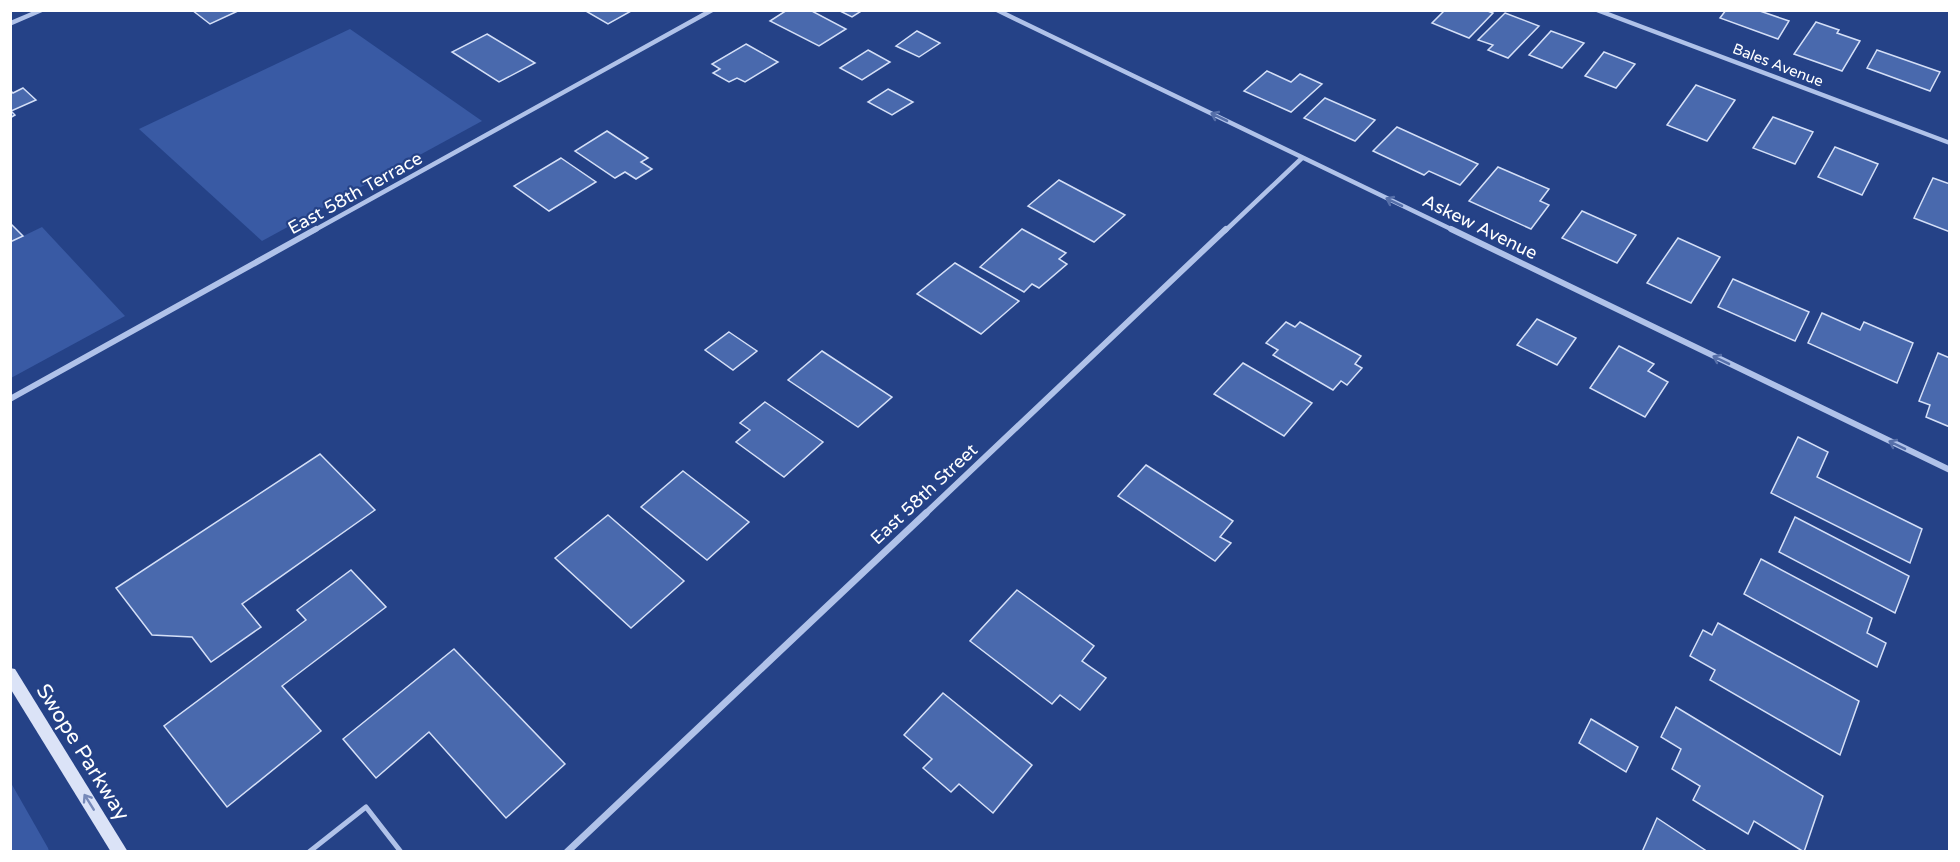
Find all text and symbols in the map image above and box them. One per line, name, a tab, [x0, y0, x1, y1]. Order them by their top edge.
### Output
street label: Bales Avenue	[1730, 39, 1826, 91]
one-way arrow	[1210, 111, 1228, 123]
street label: East 58th Terrace	[284, 147, 426, 239]
street label: Askew Avenue	[1419, 190, 1541, 264]
one-way arrow	[1386, 196, 1404, 208]
one-way arrow	[1713, 353, 1731, 365]
one-way arrow	[1888, 438, 1906, 450]
street label: East 58th Street	[866, 439, 982, 549]
street label: Swope Parkway	[31, 679, 135, 825]
one-way arrow	[83, 794, 95, 811]

